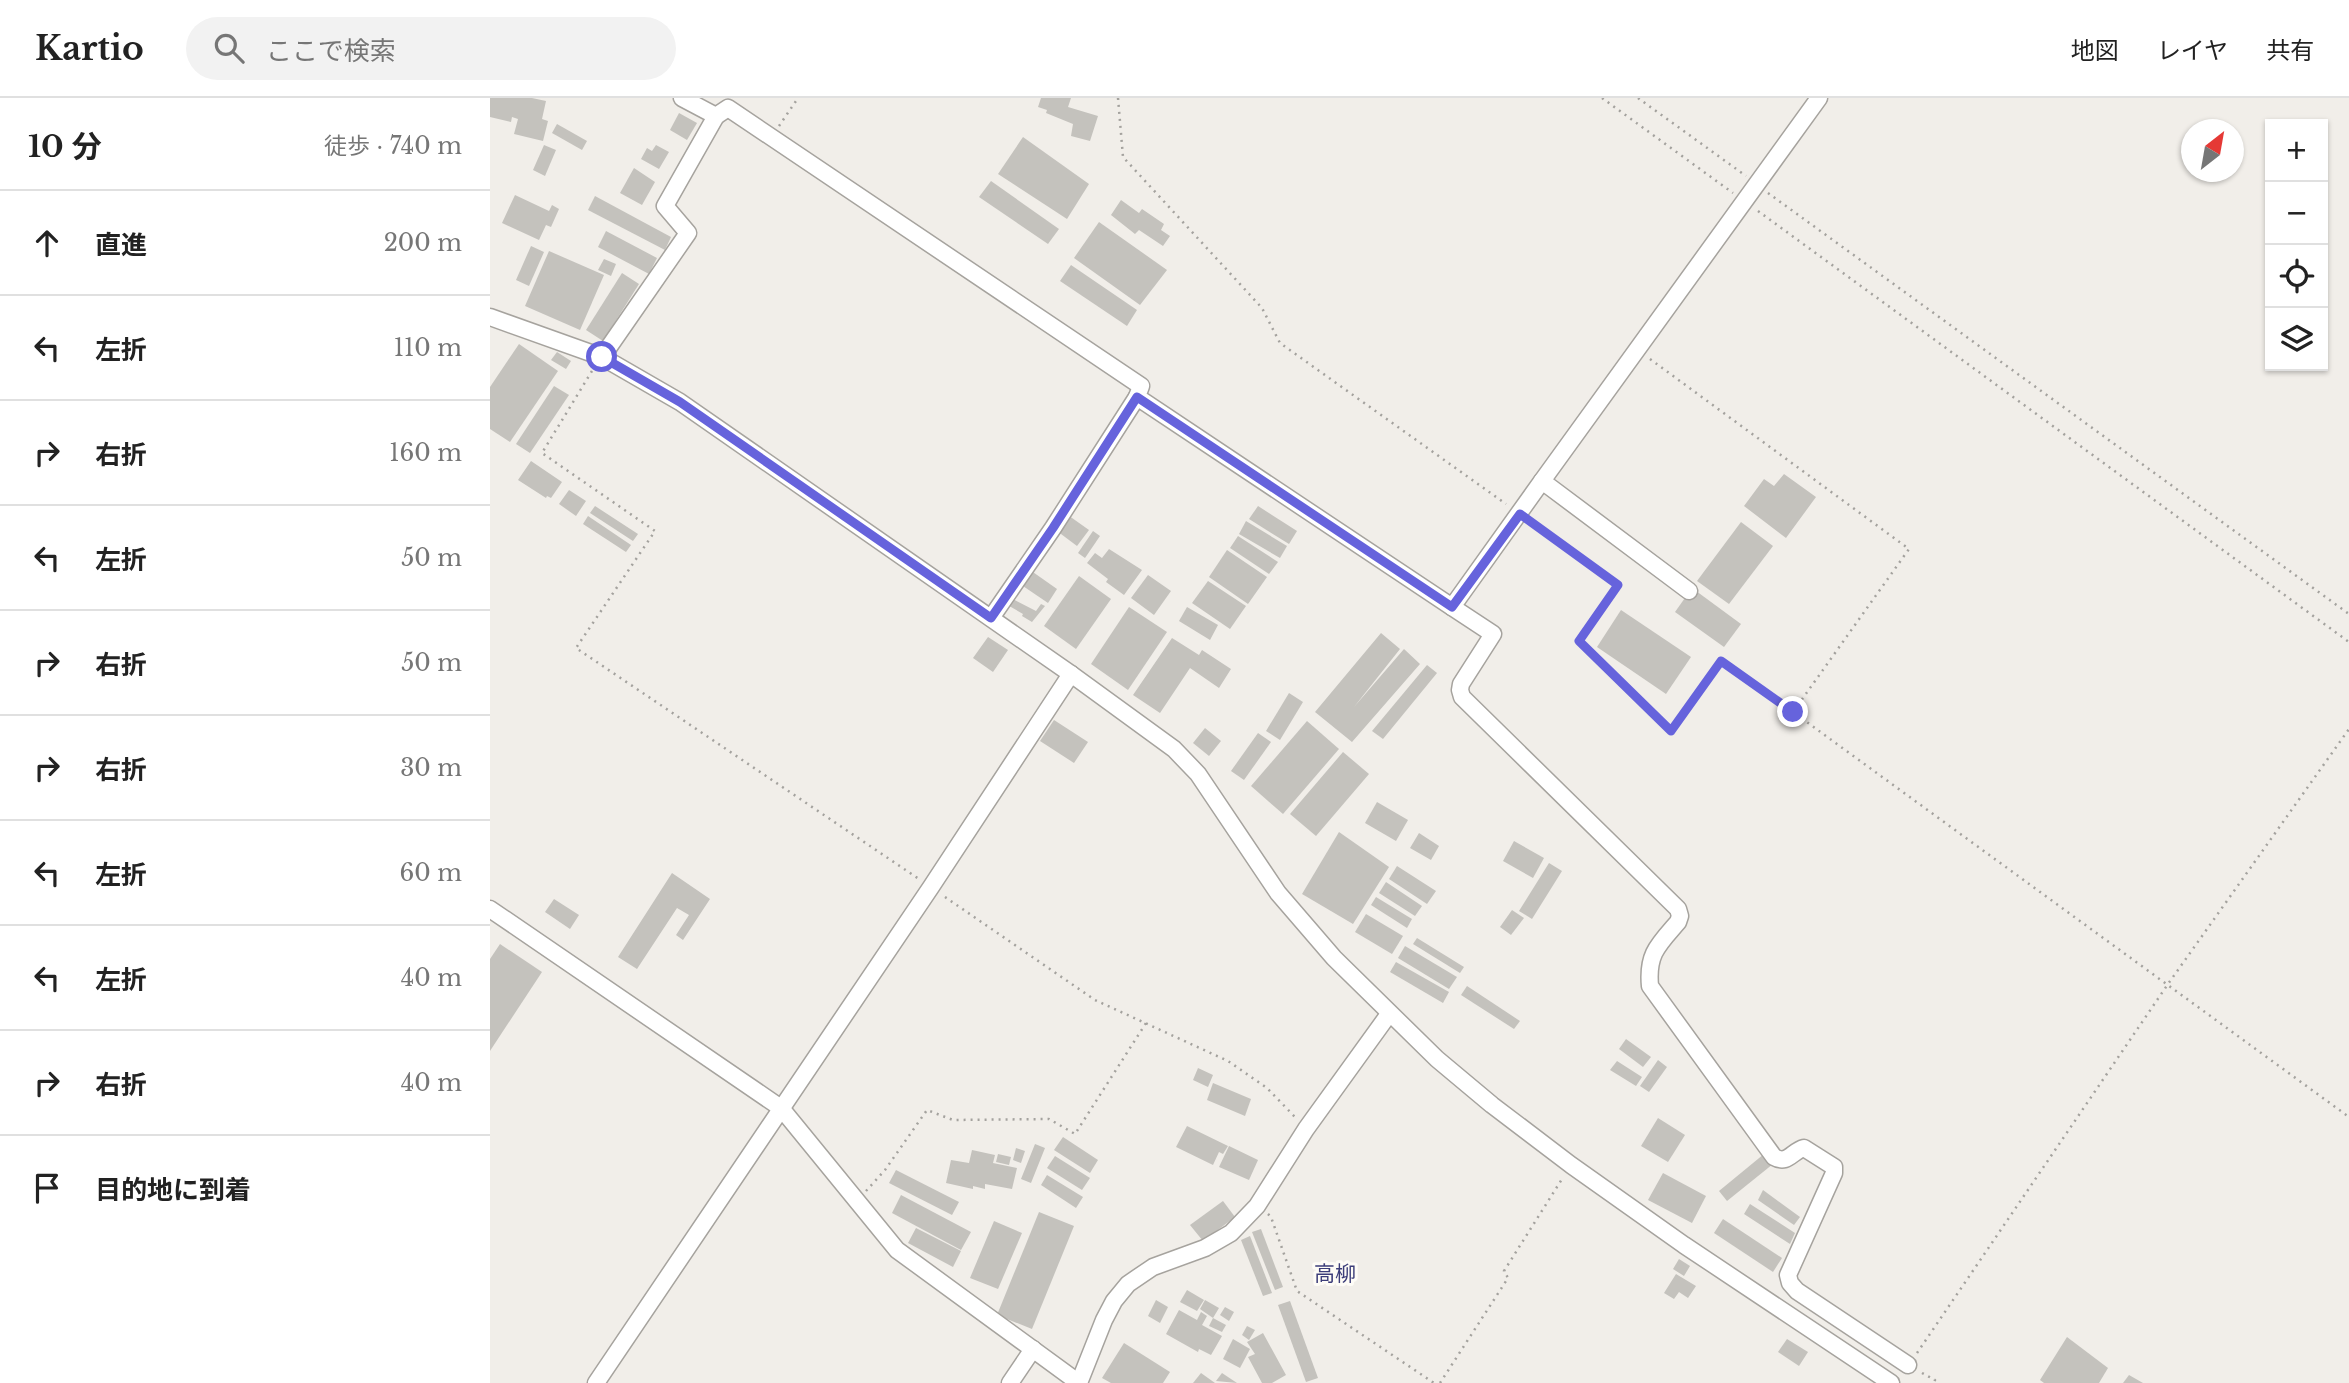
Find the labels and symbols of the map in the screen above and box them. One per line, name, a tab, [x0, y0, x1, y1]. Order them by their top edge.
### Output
north arrow	[2181, 119, 2244, 182]
route start	[586, 341, 617, 372]
route end	[1777, 696, 1808, 727]
district label: 高柳	[1314, 1261, 1356, 1287]

